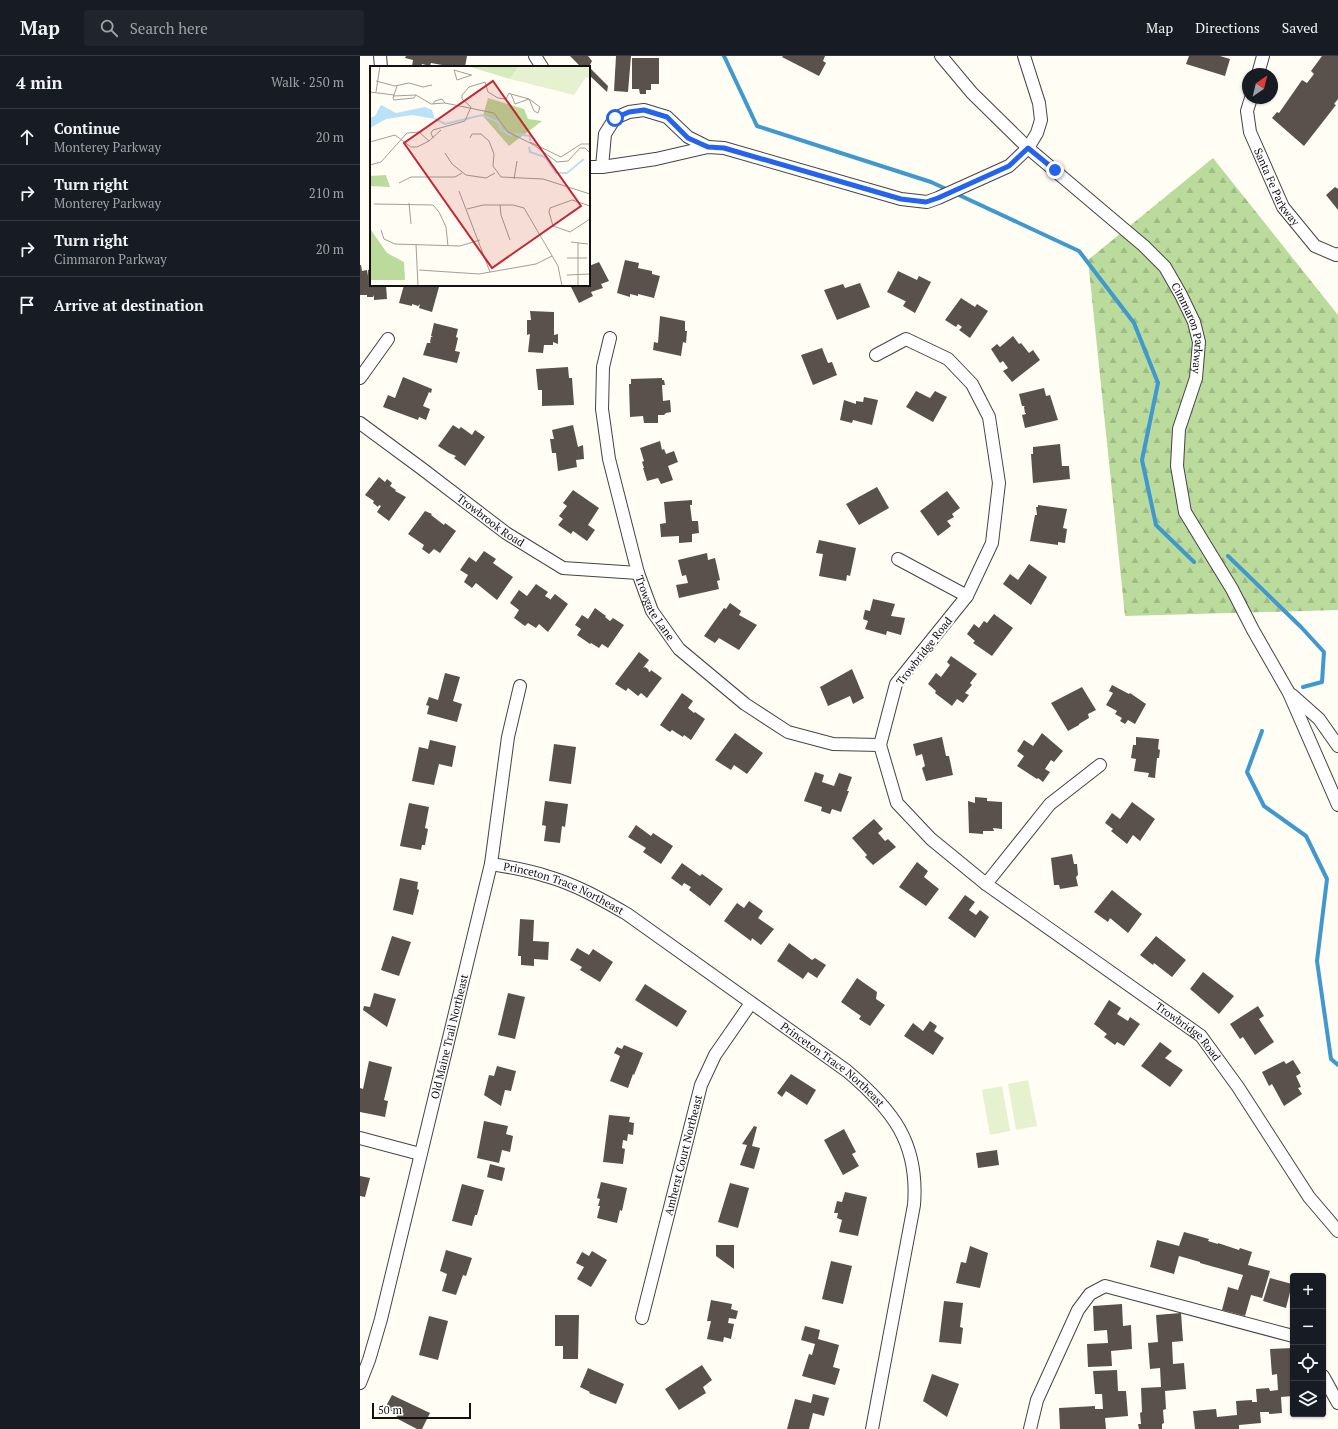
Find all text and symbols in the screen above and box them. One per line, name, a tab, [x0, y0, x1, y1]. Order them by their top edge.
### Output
search box	[84, 10, 364, 46]
text: Map	[20, 15, 60, 40]
icon: search	[98, 17, 120, 39]
text: Search here	[130, 18, 208, 38]
text: Map	[1146, 18, 1173, 37]
text: Directions	[1195, 18, 1260, 37]
text: Saved	[1282, 18, 1318, 37]
inset map	[370, 66, 590, 286]
north arrow	[1242, 68, 1278, 104]
text: 4 min	[16, 71, 63, 94]
text: Walk · 250 m	[271, 73, 344, 91]
route start	[606, 109, 624, 127]
text: Continue	[54, 118, 120, 138]
icon: ahead	[16, 126, 38, 148]
text: 20 m	[316, 128, 344, 146]
text: Monterey Parkway	[54, 138, 161, 156]
street label: Santa Fe Parkway	[1251, 146, 1303, 229]
route end	[1046, 161, 1064, 179]
text: Turn right	[54, 174, 129, 194]
icon: right	[16, 182, 38, 204]
text: 210 m	[309, 184, 344, 202]
text: Monterey Parkway	[54, 194, 161, 212]
text: Turn right	[54, 230, 129, 250]
icon: right	[16, 238, 38, 260]
text: 20 m	[316, 240, 344, 258]
text: Cimmaron Parkway	[54, 250, 167, 268]
street label: Cimmaron Parkway	[1168, 280, 1207, 375]
icon: arrive	[16, 294, 38, 316]
text: Arrive at destination	[54, 295, 204, 315]
street label: Trowbrook Road	[454, 491, 527, 550]
street label: Trowgate Lane	[632, 573, 678, 644]
street label: Trowbridge Road	[893, 614, 955, 688]
street label: Princeton Trace Northeast	[502, 859, 626, 918]
street label: Old Maine Trail Northeast	[427, 973, 471, 1100]
street label: Trowbridge Road	[1153, 999, 1224, 1064]
street label: Princeton Trace Northeast	[778, 1019, 888, 1110]
street label: Amherst Court Northeast	[661, 1093, 705, 1217]
map controls	[1290, 1273, 1326, 1417]
button: +	[1290, 1273, 1326, 1309]
button: −	[1290, 1309, 1326, 1345]
button: locate	[1290, 1345, 1326, 1381]
button: layers	[1290, 1381, 1326, 1417]
scale bar	[372, 1401, 471, 1420]
text: 50 m	[378, 1403, 402, 1417]

